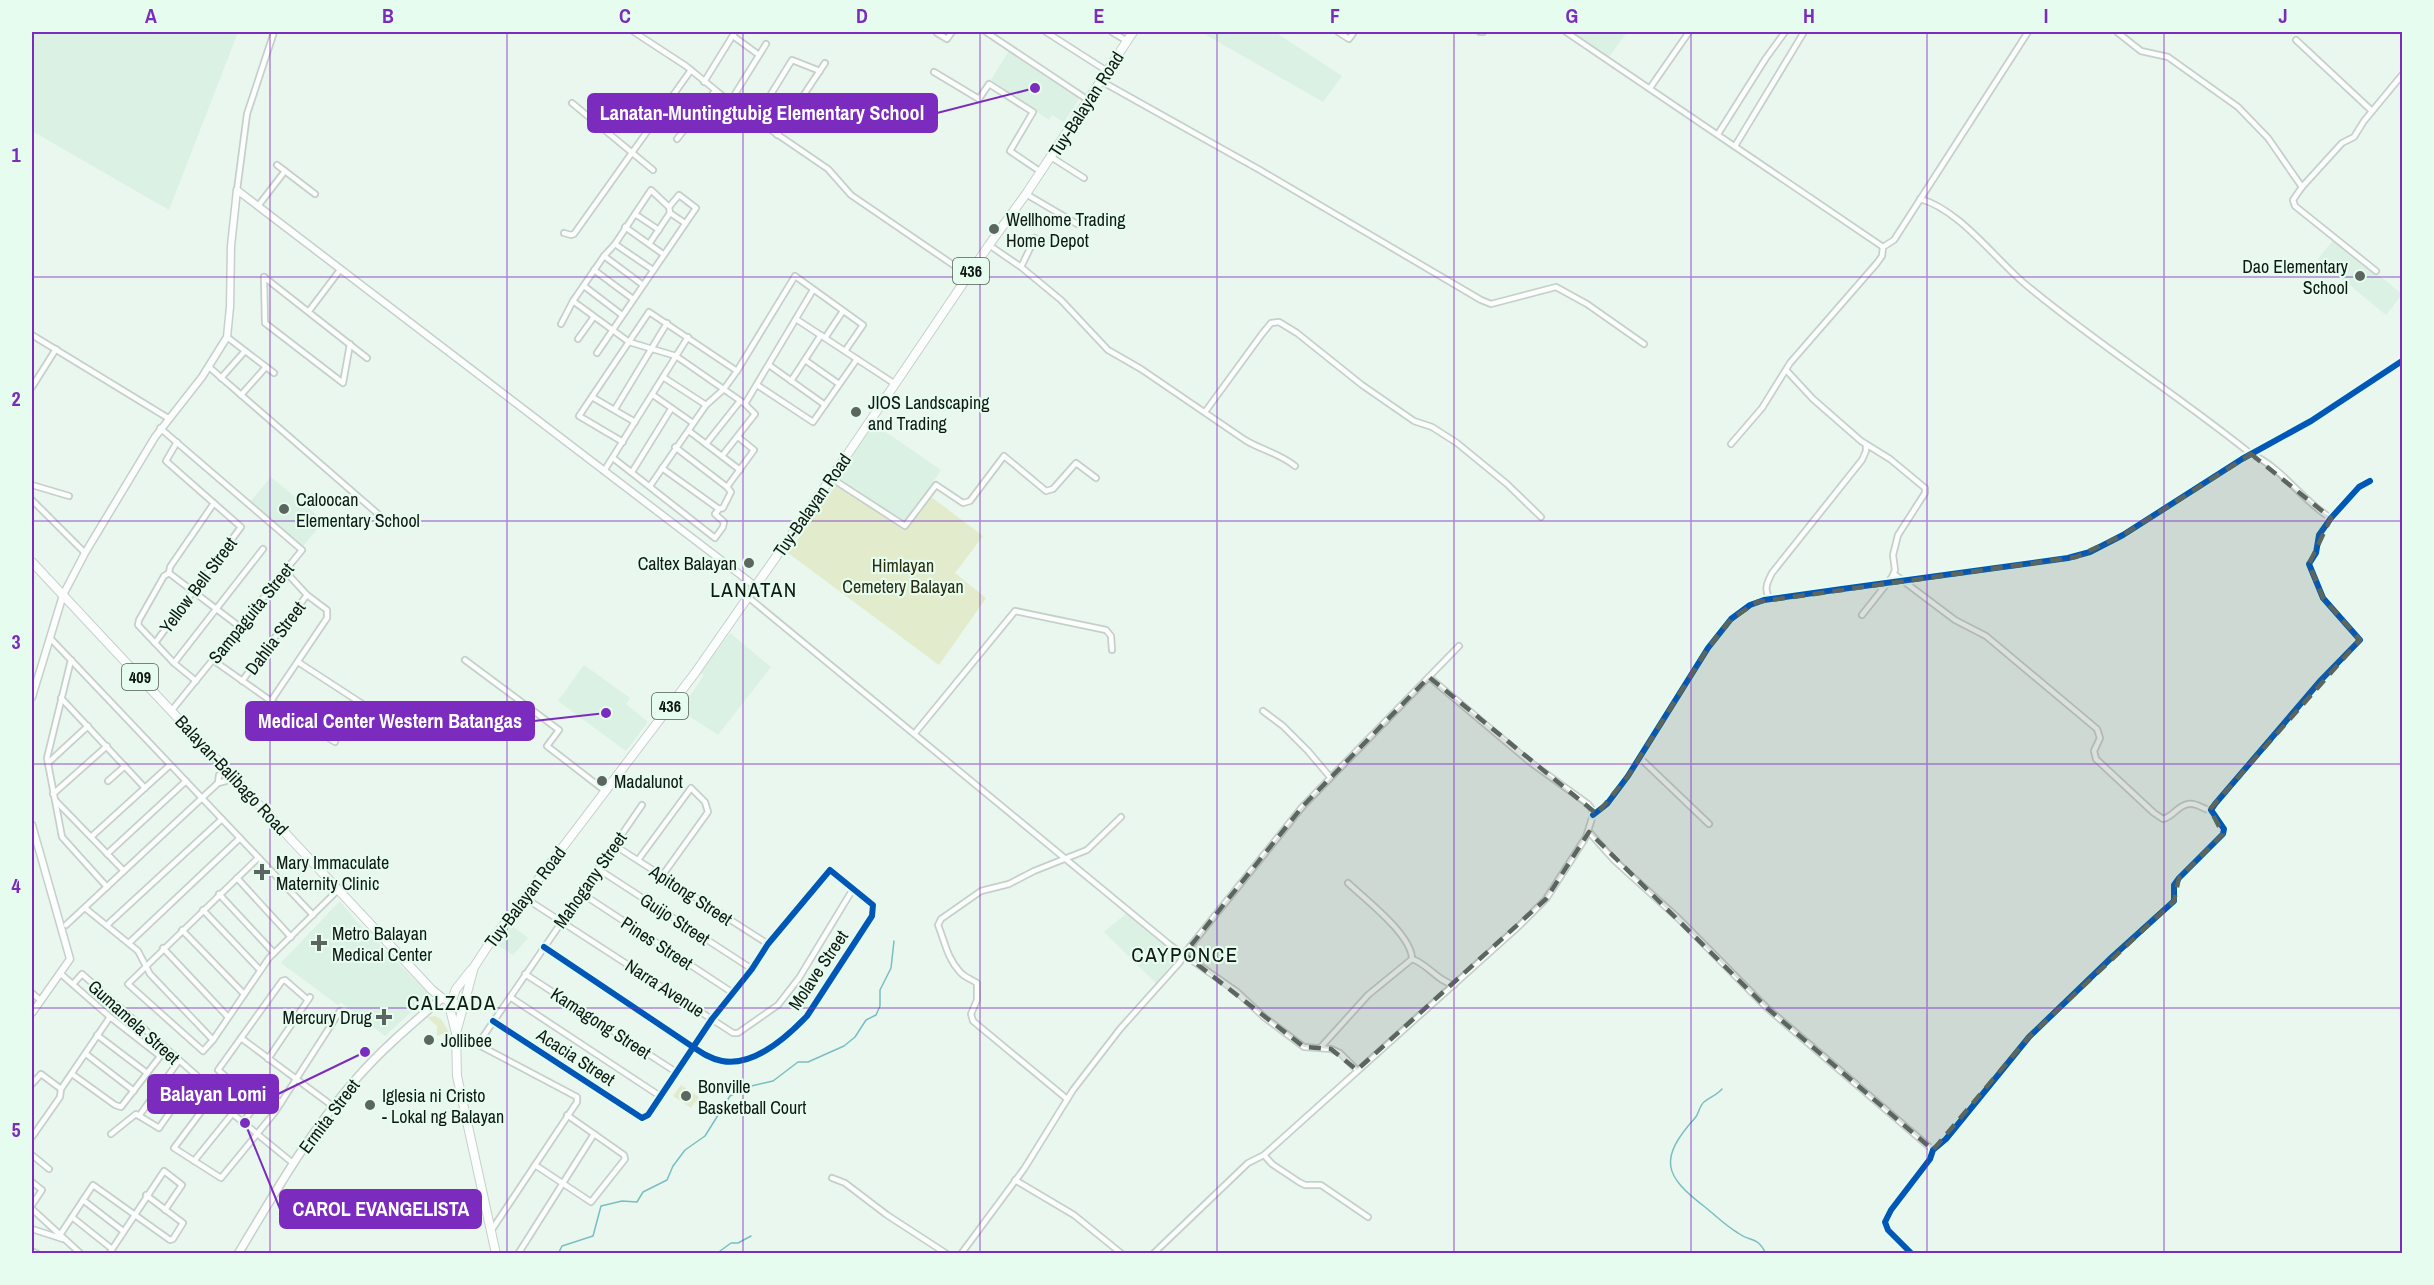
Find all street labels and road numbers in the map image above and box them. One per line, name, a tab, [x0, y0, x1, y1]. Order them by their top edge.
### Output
street label: Tuy-Balayan Road	[1043, 46, 1129, 162]
road number: 436	[953, 258, 989, 284]
street label: Tuy-Balayan Road	[767, 448, 857, 562]
street label: Yellow Bell Street	[154, 532, 242, 638]
street label: Sampaguita Street	[203, 557, 299, 669]
street label: Dahlia Street	[239, 596, 311, 680]
road number: 409	[122, 664, 158, 690]
road number: 436	[652, 693, 688, 719]
street label: Balayan-Balibago Road	[170, 709, 294, 841]
street label: Mahogany Street	[548, 827, 632, 933]
street label: Tuy-Balayan Road	[479, 841, 571, 953]
street label: Apitong Street	[644, 858, 737, 931]
street label: Guijo Street	[635, 887, 715, 951]
street label: Pines Street	[616, 910, 698, 976]
street label: Molave Street	[782, 925, 854, 1015]
street label: Narra Avenue	[620, 953, 710, 1023]
street label: Gumamela Street	[83, 974, 185, 1070]
street label: Kamagong Street	[546, 981, 656, 1065]
street label: Acacia Street	[531, 1022, 620, 1092]
street label: Ermita Street	[293, 1074, 365, 1158]

